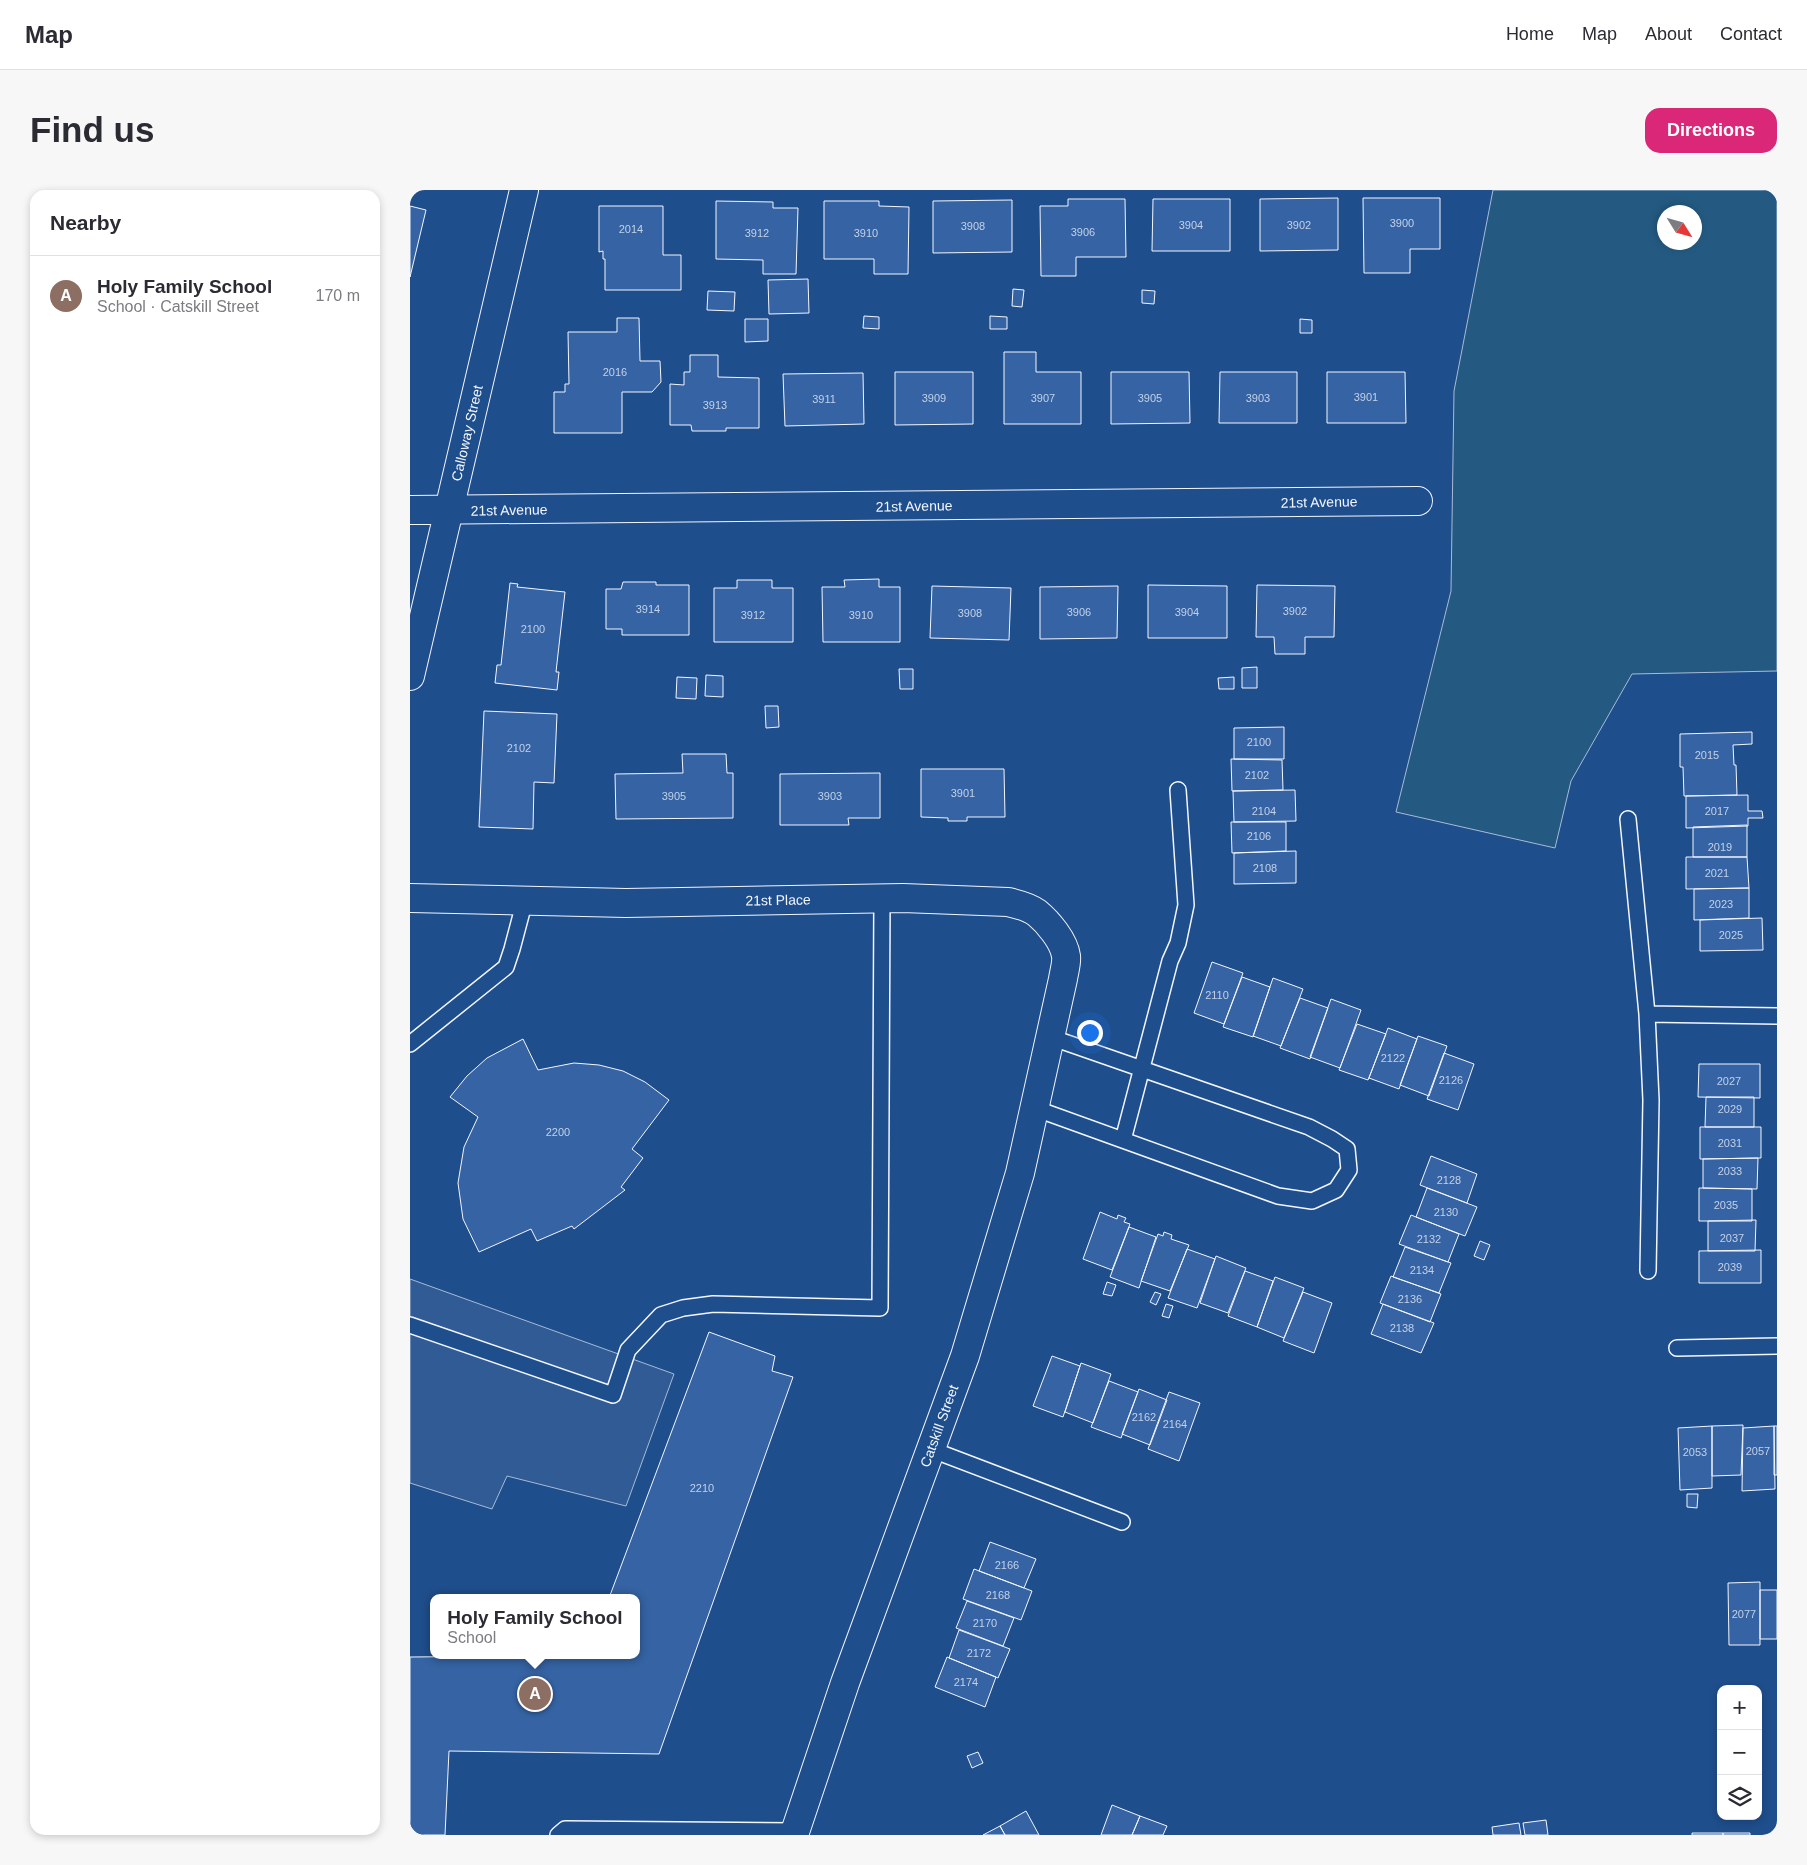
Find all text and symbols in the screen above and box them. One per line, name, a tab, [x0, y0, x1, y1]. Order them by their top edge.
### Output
text: Map	[25, 21, 73, 48]
text: Home	[1506, 24, 1554, 44]
text: Map	[1582, 24, 1617, 44]
text: About	[1645, 24, 1692, 44]
text: Contact	[1720, 24, 1782, 44]
button: Directions	[1645, 108, 1777, 153]
text: Find us	[30, 110, 154, 149]
north arrow	[1657, 205, 1702, 250]
text: Nearby	[50, 211, 121, 234]
house number: 3900	[1390, 217, 1414, 229]
house number: 3904	[1179, 219, 1203, 231]
house number: 3902	[1287, 219, 1311, 231]
house number: 3908	[961, 220, 985, 232]
house number: 2014	[619, 223, 643, 235]
house number: 3906	[1071, 226, 1095, 238]
house number: 3912	[745, 227, 769, 239]
house number: 3910	[854, 227, 878, 239]
text: Holy Family School	[97, 276, 272, 297]
text: A	[60, 287, 72, 304]
text: 170 m	[316, 287, 360, 304]
text: School · Catskill Street	[97, 298, 259, 315]
house number: 2016	[603, 366, 627, 378]
street label: Calloway Street	[448, 383, 486, 483]
house number: 3901	[1354, 391, 1378, 403]
house number: 3909	[922, 392, 946, 404]
house number: 3907	[1031, 392, 1055, 404]
house number: 3905	[1138, 392, 1162, 404]
house number: 3903	[1246, 392, 1270, 404]
house number: 3911	[812, 393, 836, 405]
house number: 3913	[703, 399, 727, 411]
street label: 21st Avenue	[1280, 493, 1358, 511]
street label: 21st Avenue	[875, 497, 953, 515]
street label: 21st Avenue	[470, 501, 548, 519]
house number: 3914	[636, 603, 660, 615]
house number: 3902	[1283, 605, 1307, 617]
house number: 3906	[1067, 606, 1091, 618]
house number: 3904	[1175, 606, 1199, 618]
house number: 3908	[958, 607, 982, 619]
house number: 3912	[741, 609, 765, 621]
house number: 3910	[849, 609, 873, 621]
house number: 2100	[521, 623, 545, 635]
house number: 2100	[1247, 736, 1271, 748]
house number: 2102	[507, 742, 531, 754]
house number: 2015	[1695, 749, 1719, 761]
house number: 2102	[1245, 769, 1269, 781]
house number: 3901	[951, 787, 975, 799]
house number: 3905	[662, 790, 686, 802]
house number: 3903	[818, 790, 842, 802]
house number: 2104	[1252, 805, 1276, 817]
house number: 2017	[1705, 805, 1729, 817]
house number: 2106	[1247, 830, 1271, 842]
house number: 2019	[1708, 841, 1732, 853]
house number: 2108	[1253, 862, 1277, 874]
house number: 2021	[1705, 867, 1729, 879]
street label: 21st Place	[745, 891, 811, 909]
house number: 2023	[1709, 898, 1733, 910]
house number: 2025	[1719, 929, 1743, 941]
house number: 2110	[1205, 989, 1229, 1001]
your location	[1077, 1020, 1103, 1046]
house number: 2122	[1381, 1052, 1405, 1064]
house number: 2126	[1439, 1074, 1463, 1086]
house number: 2027	[1717, 1075, 1741, 1087]
house number: 2029	[1718, 1103, 1742, 1115]
house number: 2200	[546, 1126, 570, 1138]
house number: 2031	[1718, 1137, 1742, 1149]
house number: 2033	[1718, 1165, 1742, 1177]
house number: 2128	[1437, 1174, 1461, 1186]
house number: 2035	[1714, 1199, 1738, 1211]
house number: 2130	[1434, 1206, 1458, 1218]
house number: 2037	[1720, 1232, 1744, 1244]
house number: 2132	[1417, 1233, 1441, 1245]
house number: 2039	[1718, 1261, 1742, 1273]
house number: 2134	[1410, 1264, 1434, 1276]
house number: 2136	[1398, 1293, 1422, 1305]
house number: 2138	[1390, 1322, 1414, 1334]
street label: Catskill Street	[917, 1383, 961, 1469]
house number: 2162	[1132, 1411, 1156, 1423]
house number: 2164	[1163, 1418, 1187, 1430]
house number: 2057	[1746, 1445, 1770, 1457]
house number: 2053	[1683, 1446, 1707, 1458]
house number: 2210	[690, 1482, 714, 1494]
house number: 2166	[995, 1559, 1019, 1571]
house number: 2168	[986, 1589, 1010, 1601]
popup	[430, 1594, 640, 1659]
text: Holy Family School	[447, 1607, 623, 1628]
house number: 2077	[1732, 1608, 1756, 1620]
house number: 2170	[973, 1617, 997, 1629]
text: School	[447, 1629, 496, 1646]
house number: 2172	[967, 1647, 991, 1659]
pin: A	[519, 1675, 551, 1713]
house number: 2174	[954, 1676, 978, 1688]
map controls	[1717, 1685, 1762, 1820]
button: +	[1717, 1685, 1762, 1730]
button: −	[1717, 1730, 1762, 1775]
button: layers	[1717, 1775, 1762, 1820]

